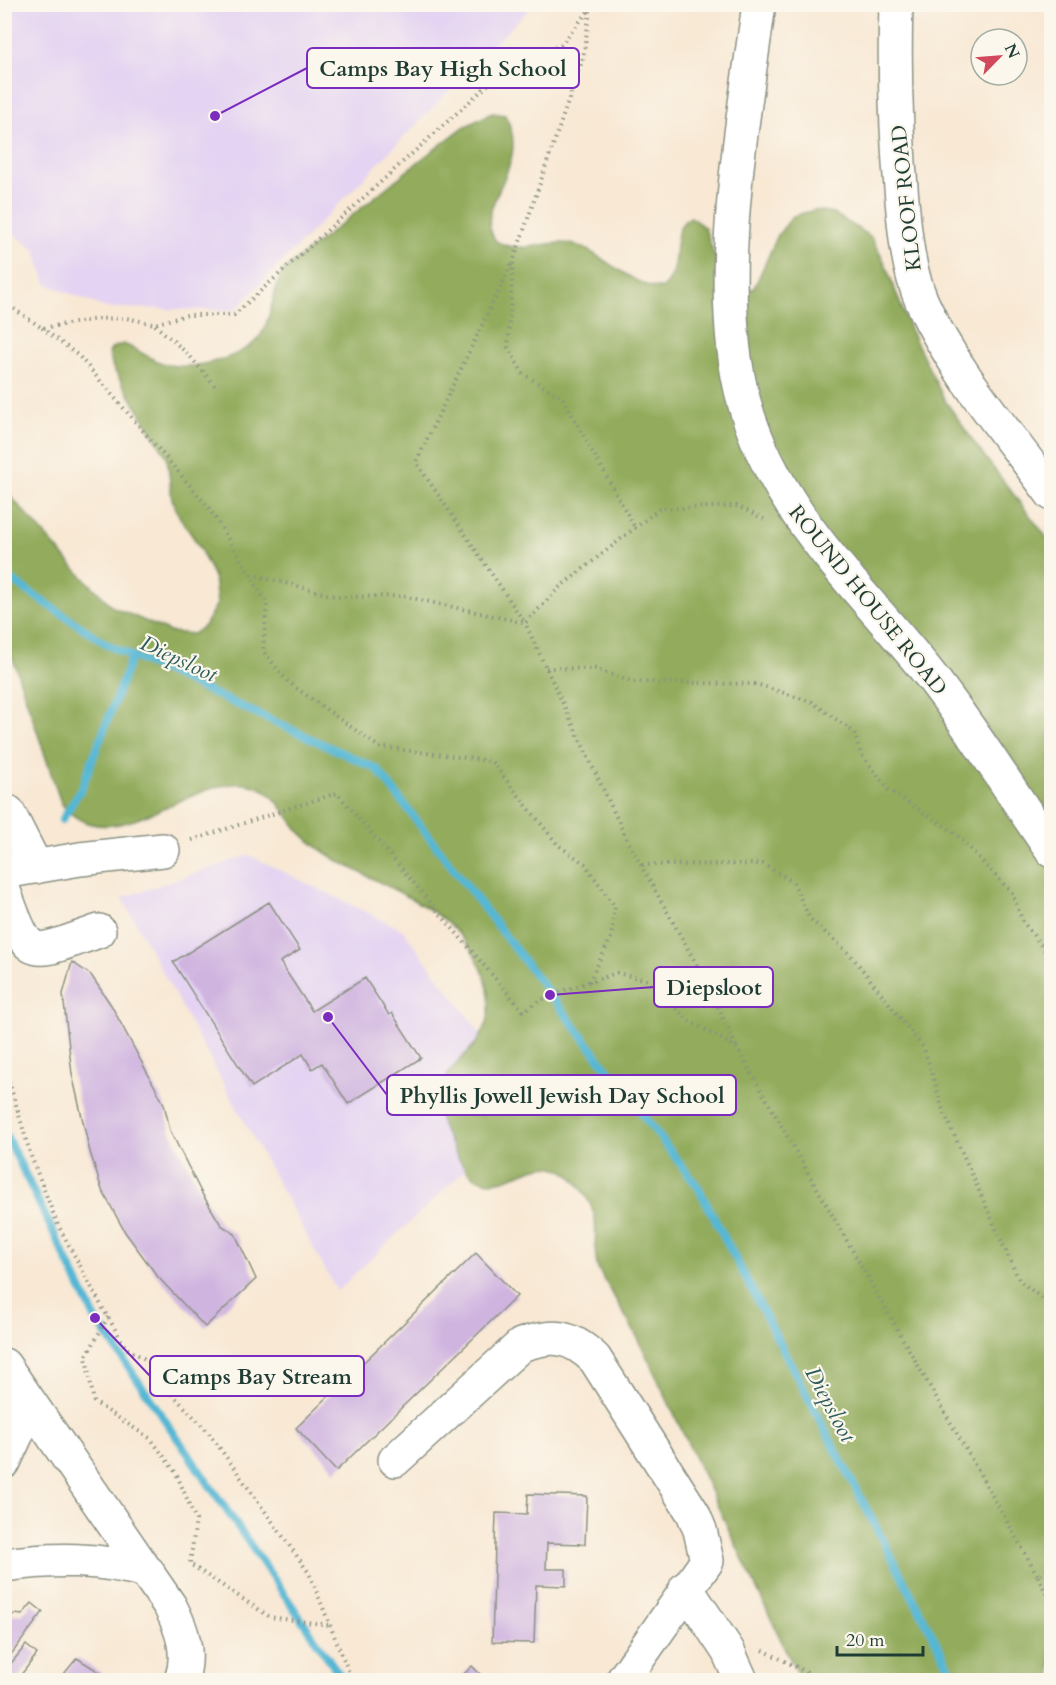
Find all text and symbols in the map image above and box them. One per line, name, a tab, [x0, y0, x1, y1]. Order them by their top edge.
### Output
north arrow	[969, 27, 1029, 87]
text: N	[999, 40, 1025, 62]
callout: Camps Bay High School	[307, 48, 579, 88]
text: Camps Bay High School	[319, 54, 567, 84]
street label: KLOOF ROAD	[884, 123, 929, 273]
street label: ROUND HOUSE ROAD	[782, 499, 953, 702]
water label: Diepsloot	[135, 628, 223, 690]
callout: Diepsloot	[654, 967, 773, 1007]
text: Diepsloot	[666, 973, 762, 1003]
callout: Phyllis Jowell Jewish Day School	[387, 1075, 736, 1115]
text: Phyllis Jowell Jewish Day School	[399, 1081, 725, 1111]
callout: Camps Bay Stream	[150, 1356, 364, 1396]
water label: Diepsloot	[798, 1361, 863, 1448]
text: Camps Bay Stream	[162, 1362, 353, 1392]
scale bar	[837, 1619, 922, 1657]
text: 20 m	[846, 1628, 885, 1653]

